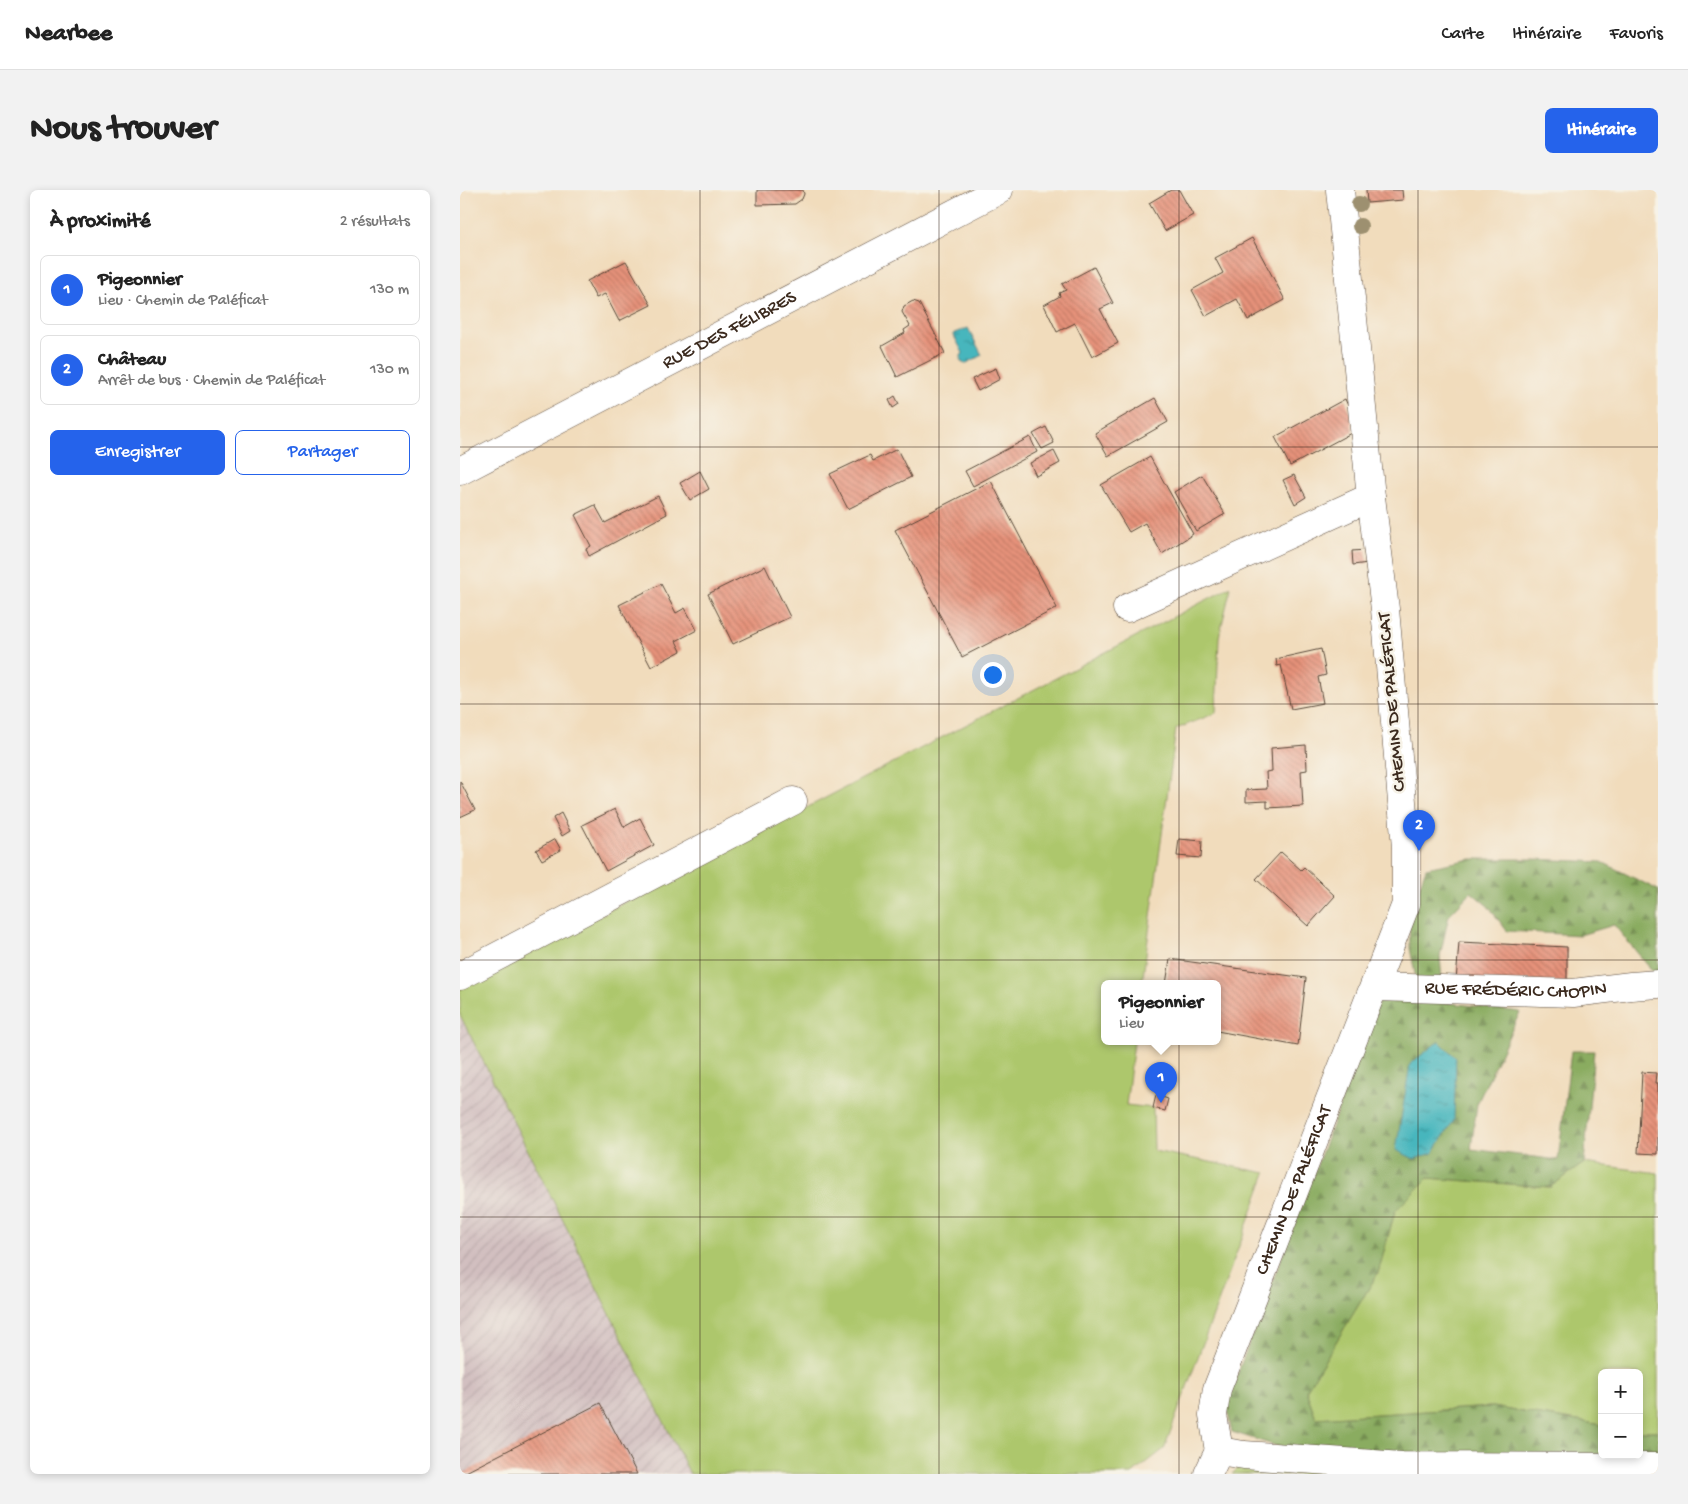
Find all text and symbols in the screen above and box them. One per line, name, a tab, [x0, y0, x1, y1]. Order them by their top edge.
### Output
text: Nearbee	[25, 20, 112, 49]
text: Carte	[1441, 24, 1484, 45]
text: Itinéraire	[1512, 24, 1582, 45]
text: Favoris	[1610, 24, 1663, 45]
button: Itinéraire	[1545, 108, 1658, 153]
text: Nous trouver	[30, 110, 216, 151]
text: À proximité	[50, 210, 151, 235]
text: 2 résultats	[340, 213, 410, 232]
text: Pigeonnier	[98, 269, 182, 292]
text: 1	[64, 281, 70, 300]
text: 130 m	[370, 281, 409, 300]
street label: RUE DES FÉLIBRES	[658, 286, 801, 375]
text: Lieu · Chemin de Paléficat	[98, 292, 268, 311]
text: Château	[98, 349, 166, 372]
text: 2	[63, 361, 71, 380]
text: 130 m	[370, 361, 409, 380]
text: Arrêt de bus · Chemin de Paléficat	[98, 372, 325, 391]
button: Enregistrer	[50, 430, 225, 475]
button: Partager	[235, 430, 410, 475]
street label: CHEMIN DE PALÉFICAT	[1374, 611, 1412, 793]
your location	[980, 662, 1006, 688]
pin: 2	[1403, 810, 1435, 851]
street label: RUE FRÉDÉRIC CHOPIN	[1424, 977, 1608, 1005]
popup	[1101, 980, 1221, 1045]
text: Pigeonnier	[1119, 992, 1203, 1015]
text: Lieu	[1119, 1015, 1144, 1034]
pin: 1	[1145, 1062, 1177, 1103]
street label: CHEMIN DE PALÉFICAT	[1251, 1102, 1338, 1278]
map controls	[1598, 1369, 1643, 1459]
button: +	[1598, 1369, 1643, 1414]
button: −	[1598, 1414, 1643, 1459]

